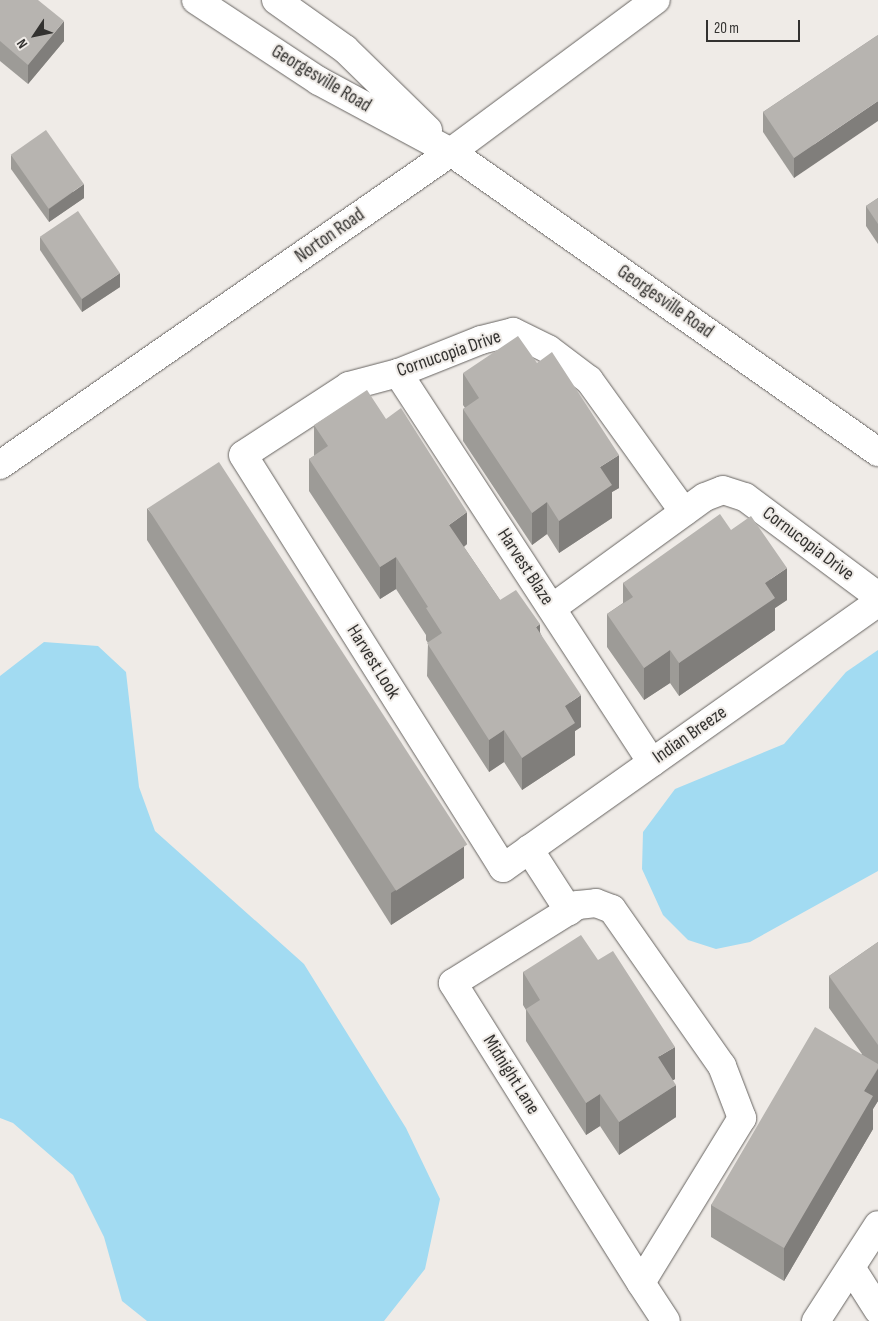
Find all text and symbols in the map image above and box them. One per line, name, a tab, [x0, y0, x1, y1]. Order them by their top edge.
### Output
north arrow	[10, 10, 60, 60]
scale bar	[708, 10, 802, 42]
text: 20 m	[714, 19, 739, 38]
text: N	[13, 36, 31, 52]
street label: Georgesville Road	[267, 40, 375, 118]
street label: Norton Road	[291, 204, 369, 268]
street label: Georgesville Road	[613, 260, 717, 344]
street label: Cornucopia Drive	[394, 326, 504, 382]
street label: Cornucopia Drive	[758, 502, 858, 586]
street label: Harvest Blaze	[492, 524, 558, 610]
street label: Harvest Look	[341, 621, 405, 703]
street label: Indian Breeze	[649, 701, 731, 769]
street label: Midnight Lane	[478, 1031, 544, 1119]

